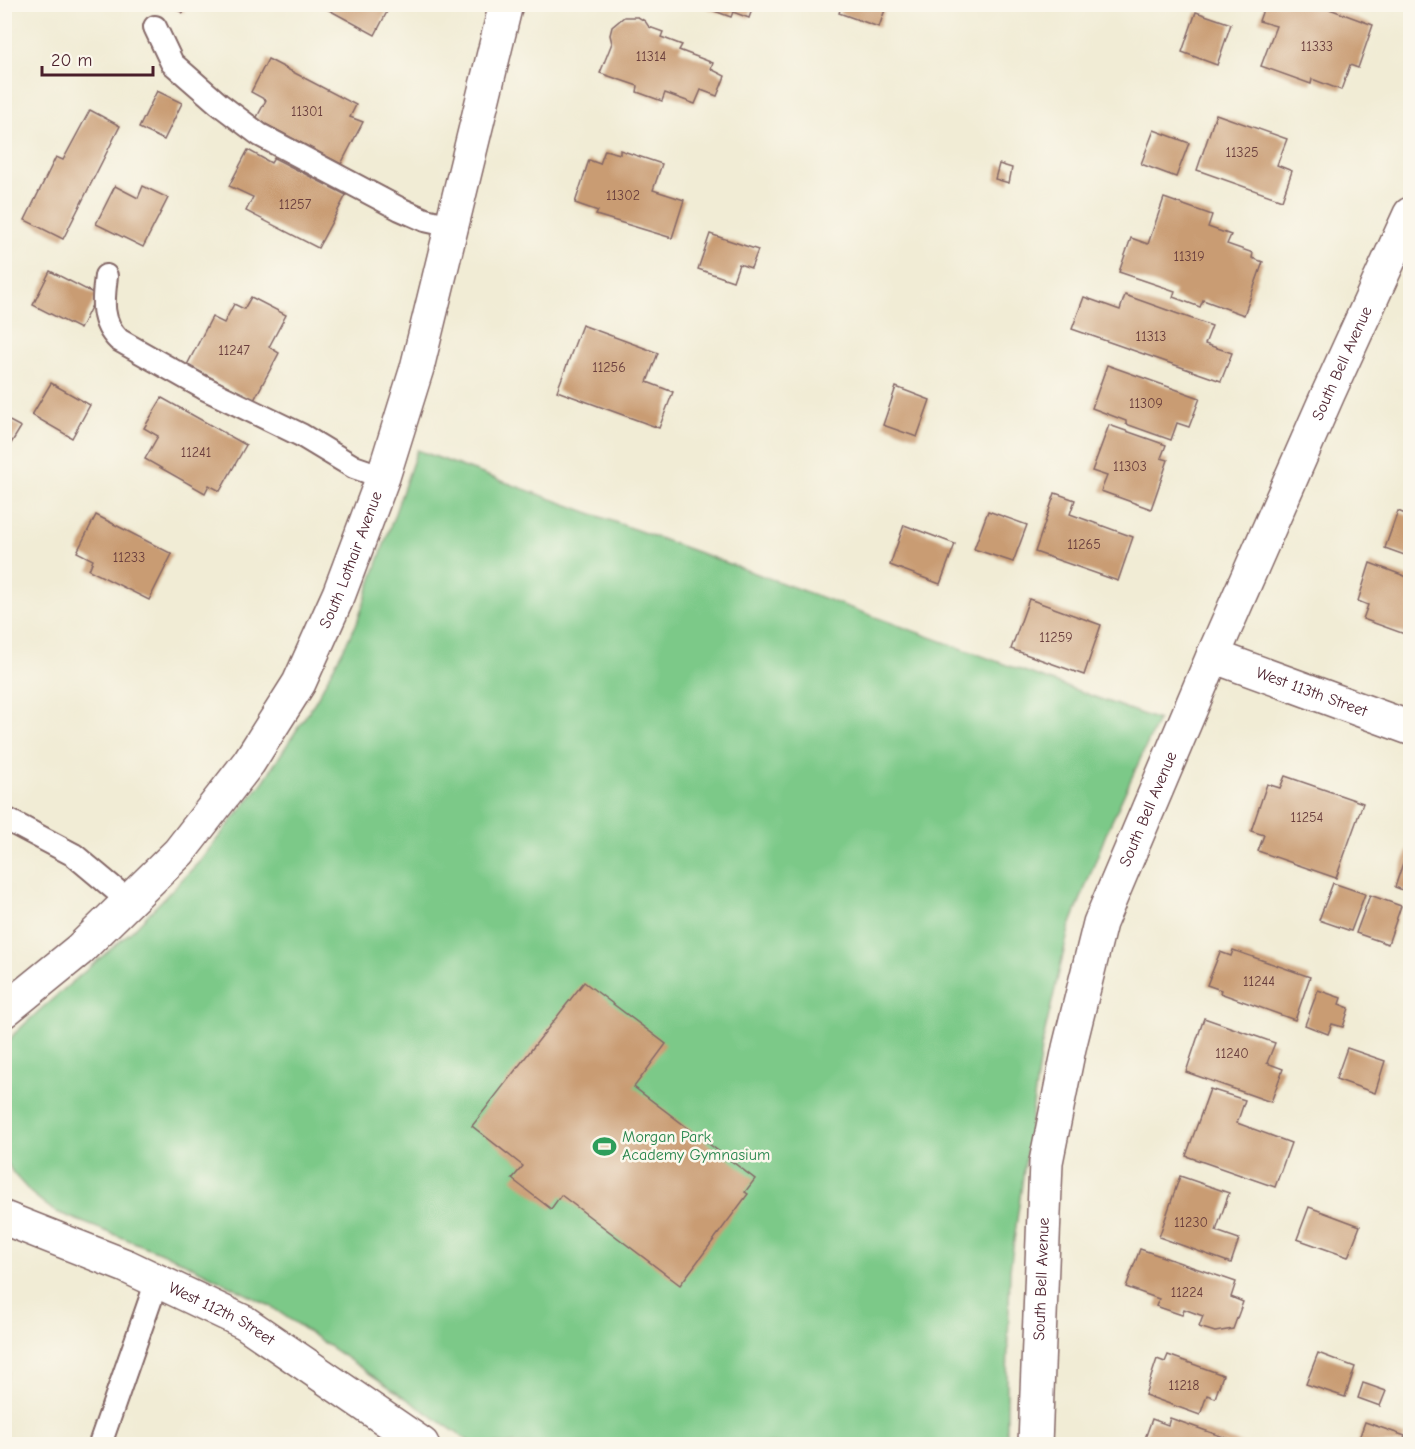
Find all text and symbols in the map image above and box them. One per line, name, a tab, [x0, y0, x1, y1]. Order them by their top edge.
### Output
house number: 11333	[1301, 38, 1333, 55]
scale bar	[42, 39, 153, 77]
house number: 11314	[636, 48, 666, 65]
text: 20 m	[51, 50, 92, 71]
house number: 11301	[291, 103, 323, 120]
house number: 11325	[1225, 144, 1259, 161]
house number: 11302	[606, 187, 640, 204]
house number: 11257	[279, 196, 312, 213]
house number: 11319	[1173, 248, 1205, 265]
street label: South Bell Avenue	[1309, 304, 1376, 423]
house number: 11313	[1136, 328, 1166, 345]
house number: 11247	[218, 342, 250, 359]
house number: 11256	[592, 359, 626, 376]
house number: 11309	[1129, 395, 1163, 412]
house number: 11241	[181, 444, 211, 461]
house number: 11303	[1113, 458, 1147, 475]
street label: South Lothair Avenue	[316, 489, 386, 631]
house number: 11265	[1067, 536, 1101, 553]
house number: 11233	[113, 549, 145, 566]
house number: 11259	[1039, 629, 1073, 646]
street label: West 113th Street	[1254, 664, 1370, 721]
street label: South Bell Avenue	[1116, 749, 1180, 869]
house number: 11254	[1291, 809, 1324, 826]
house number: 11244	[1243, 973, 1275, 990]
house number: 11240	[1215, 1045, 1249, 1062]
place label: Morgan Park Academy Gymnasium	[622, 1128, 770, 1164]
sports icon: Morgan Park Academy Gymnasium	[591, 1133, 617, 1159]
house number: 11230	[1174, 1214, 1208, 1231]
street label: South Bell Avenue	[1030, 1217, 1053, 1341]
street label: West 112th Street	[166, 1279, 278, 1349]
house number: 11224	[1171, 1284, 1203, 1301]
house number: 11218	[1168, 1377, 1200, 1394]

